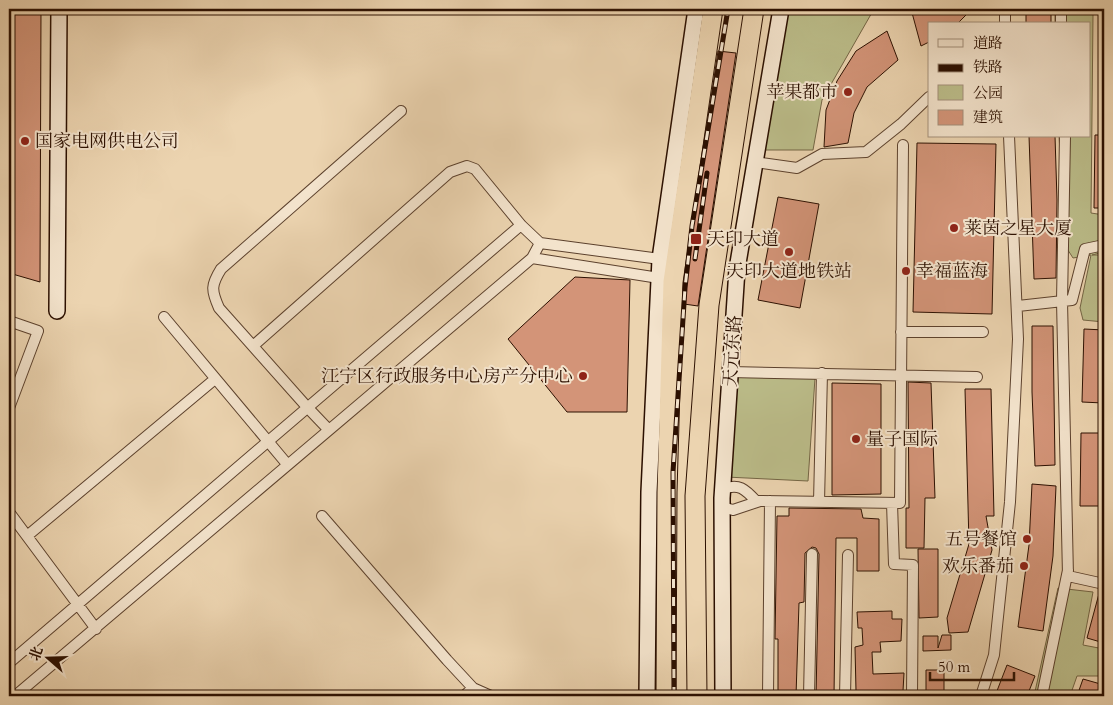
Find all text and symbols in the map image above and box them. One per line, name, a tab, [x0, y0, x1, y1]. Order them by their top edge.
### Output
legend	[928, 22, 1090, 138]
text: 道路	[973, 33, 1003, 53]
text: 铁路	[973, 57, 1003, 77]
place label: 苹果都市	[766, 80, 838, 105]
text: 公园	[973, 83, 1003, 103]
marker: 苹果都市	[842, 86, 854, 98]
text: 建筑	[973, 107, 1003, 127]
place label: 国家电网供电公司	[35, 129, 179, 154]
marker: 国家电网供电公司	[19, 135, 31, 147]
place label: 莱茵之星大厦	[964, 216, 1072, 241]
marker: 莱茵之星大厦	[948, 222, 960, 234]
place label: 天印大道	[707, 227, 779, 252]
marker: 天印大道	[689, 232, 703, 246]
marker: 天印大道地铁站	[783, 246, 795, 258]
place label: 天印大道地铁站	[726, 259, 852, 284]
place label: 幸福蓝海	[916, 259, 988, 284]
marker: 幸福蓝海	[900, 265, 912, 277]
street label: 天元东路	[718, 314, 747, 388]
place label: 江宁区行政服务中心房产分中心	[321, 364, 573, 389]
marker: 江宁区行政服务中心房产分中心	[577, 370, 589, 382]
place label: 量子国际	[866, 427, 938, 452]
marker: 量子国际	[850, 433, 862, 445]
place label: 五号餐馆	[945, 527, 1017, 552]
marker: 五号餐馆	[1021, 533, 1033, 545]
place label: 欢乐番茄	[942, 554, 1014, 579]
marker: 欢乐番茄	[1018, 560, 1030, 572]
north arrow	[22, 632, 72, 682]
text: 北	[25, 644, 48, 664]
scale bar	[930, 650, 1014, 682]
text: 50 m	[938, 657, 970, 677]

